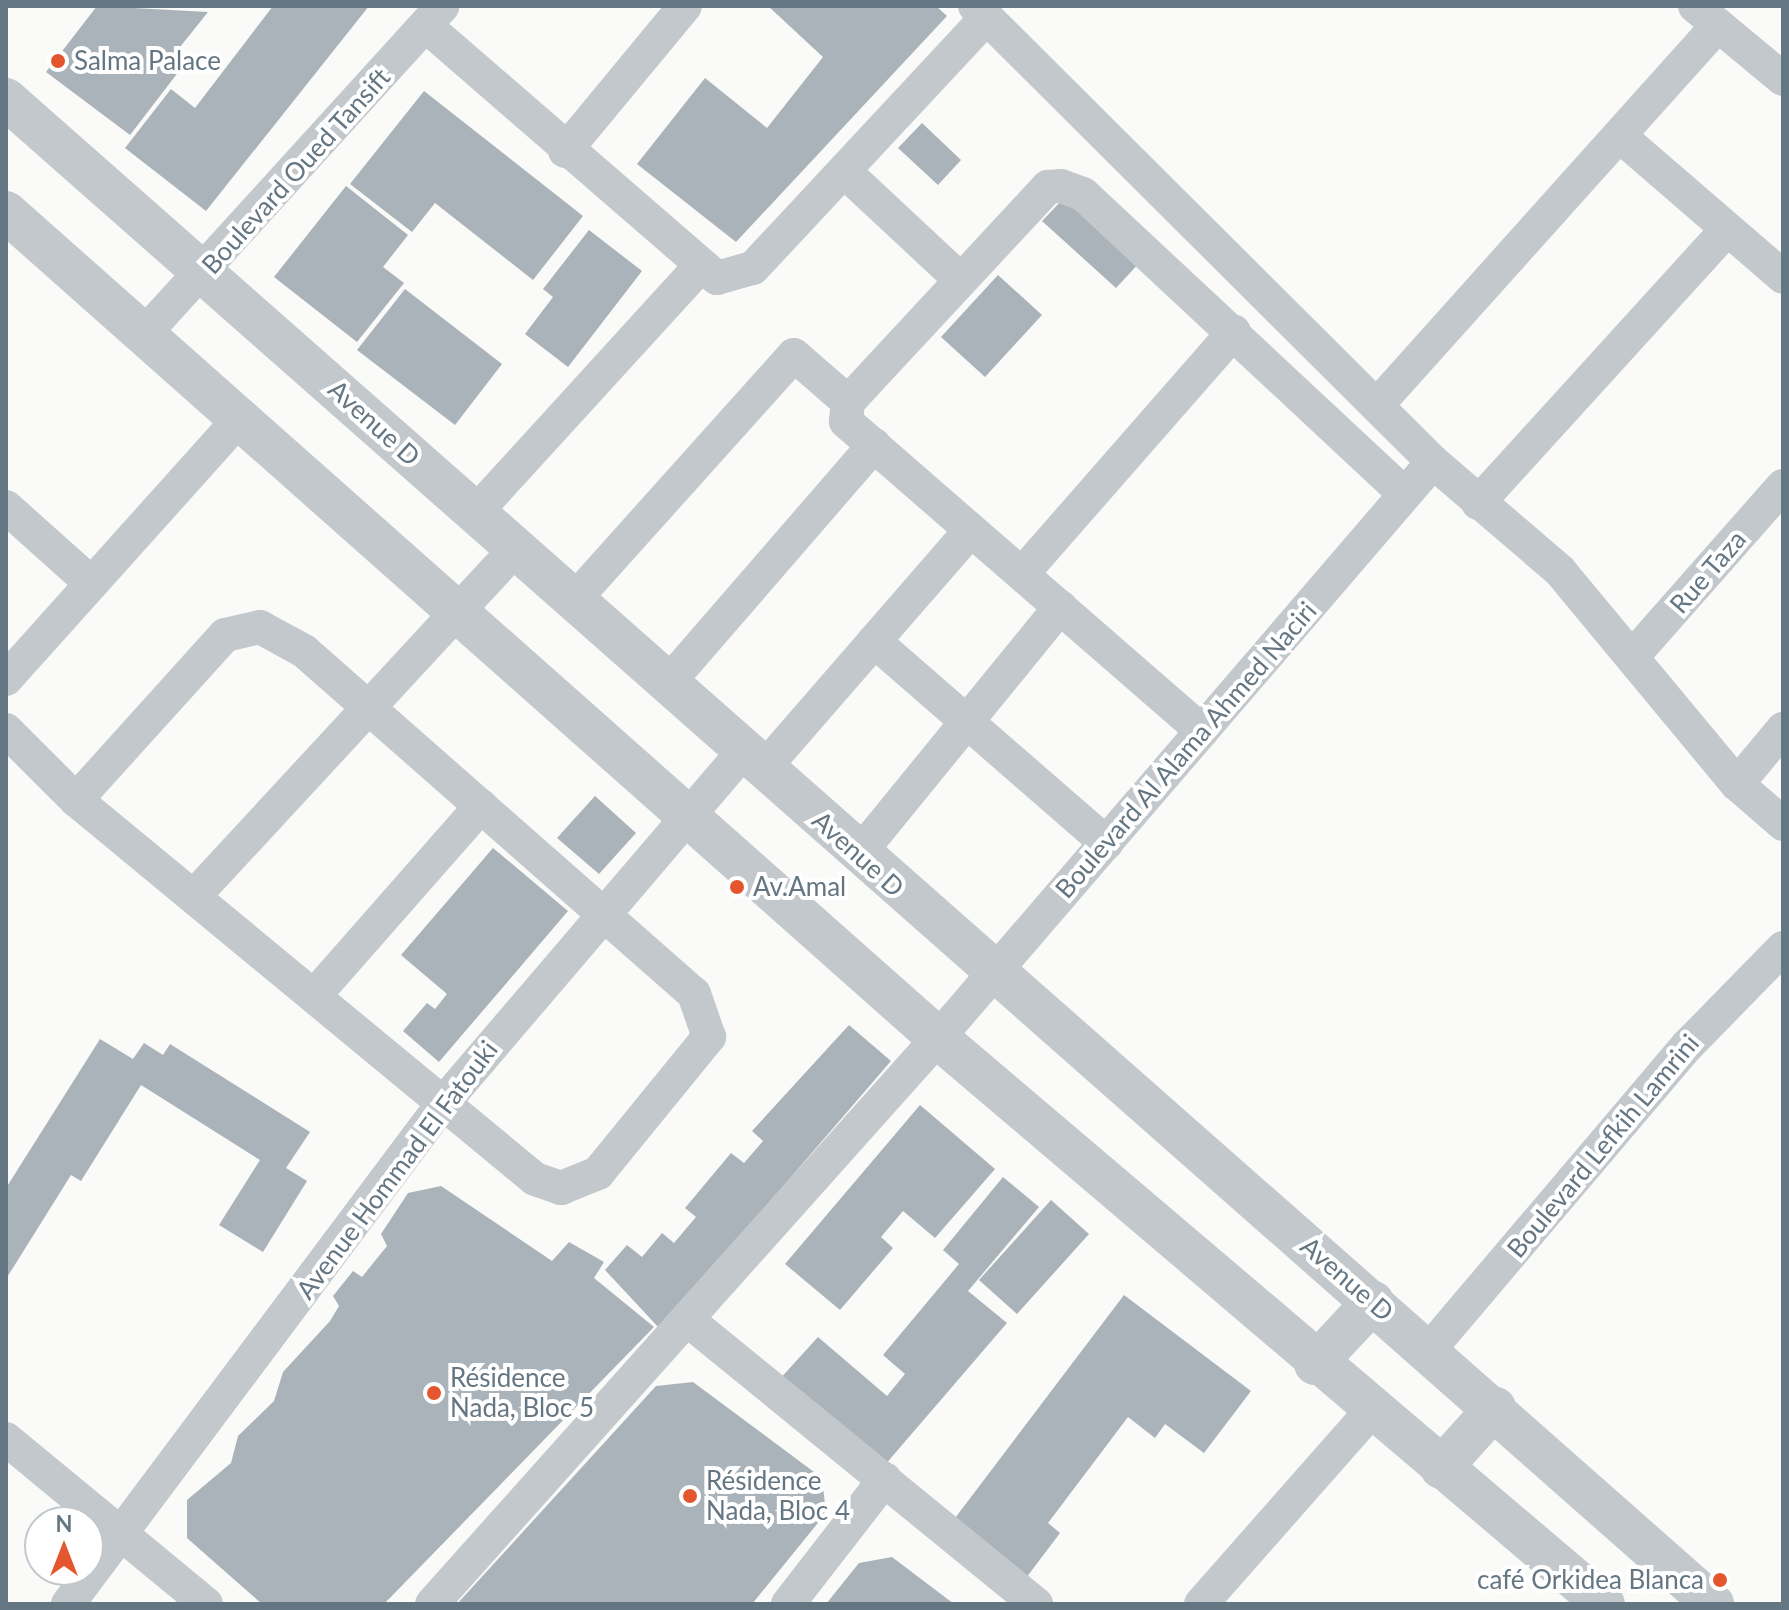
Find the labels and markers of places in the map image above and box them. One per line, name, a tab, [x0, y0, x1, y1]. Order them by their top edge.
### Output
place label: Salma Palace	[74, 45, 221, 77]
marker: Salma Palace	[49, 52, 67, 70]
place label: Av.Amal	[753, 871, 846, 903]
marker: Av.Amal	[728, 878, 746, 896]
place label: Résidence Nada, Bloc 5	[450, 1362, 594, 1424]
marker: Résidence Nada, Bloc 5	[425, 1384, 443, 1402]
place label: Résidence Nada, Bloc 4	[706, 1465, 850, 1526]
marker: Résidence Nada, Bloc 4	[681, 1487, 699, 1505]
place label: café Orkidea Blanca	[1477, 1564, 1704, 1596]
marker: café Orkidea Blanca	[1711, 1571, 1729, 1589]

